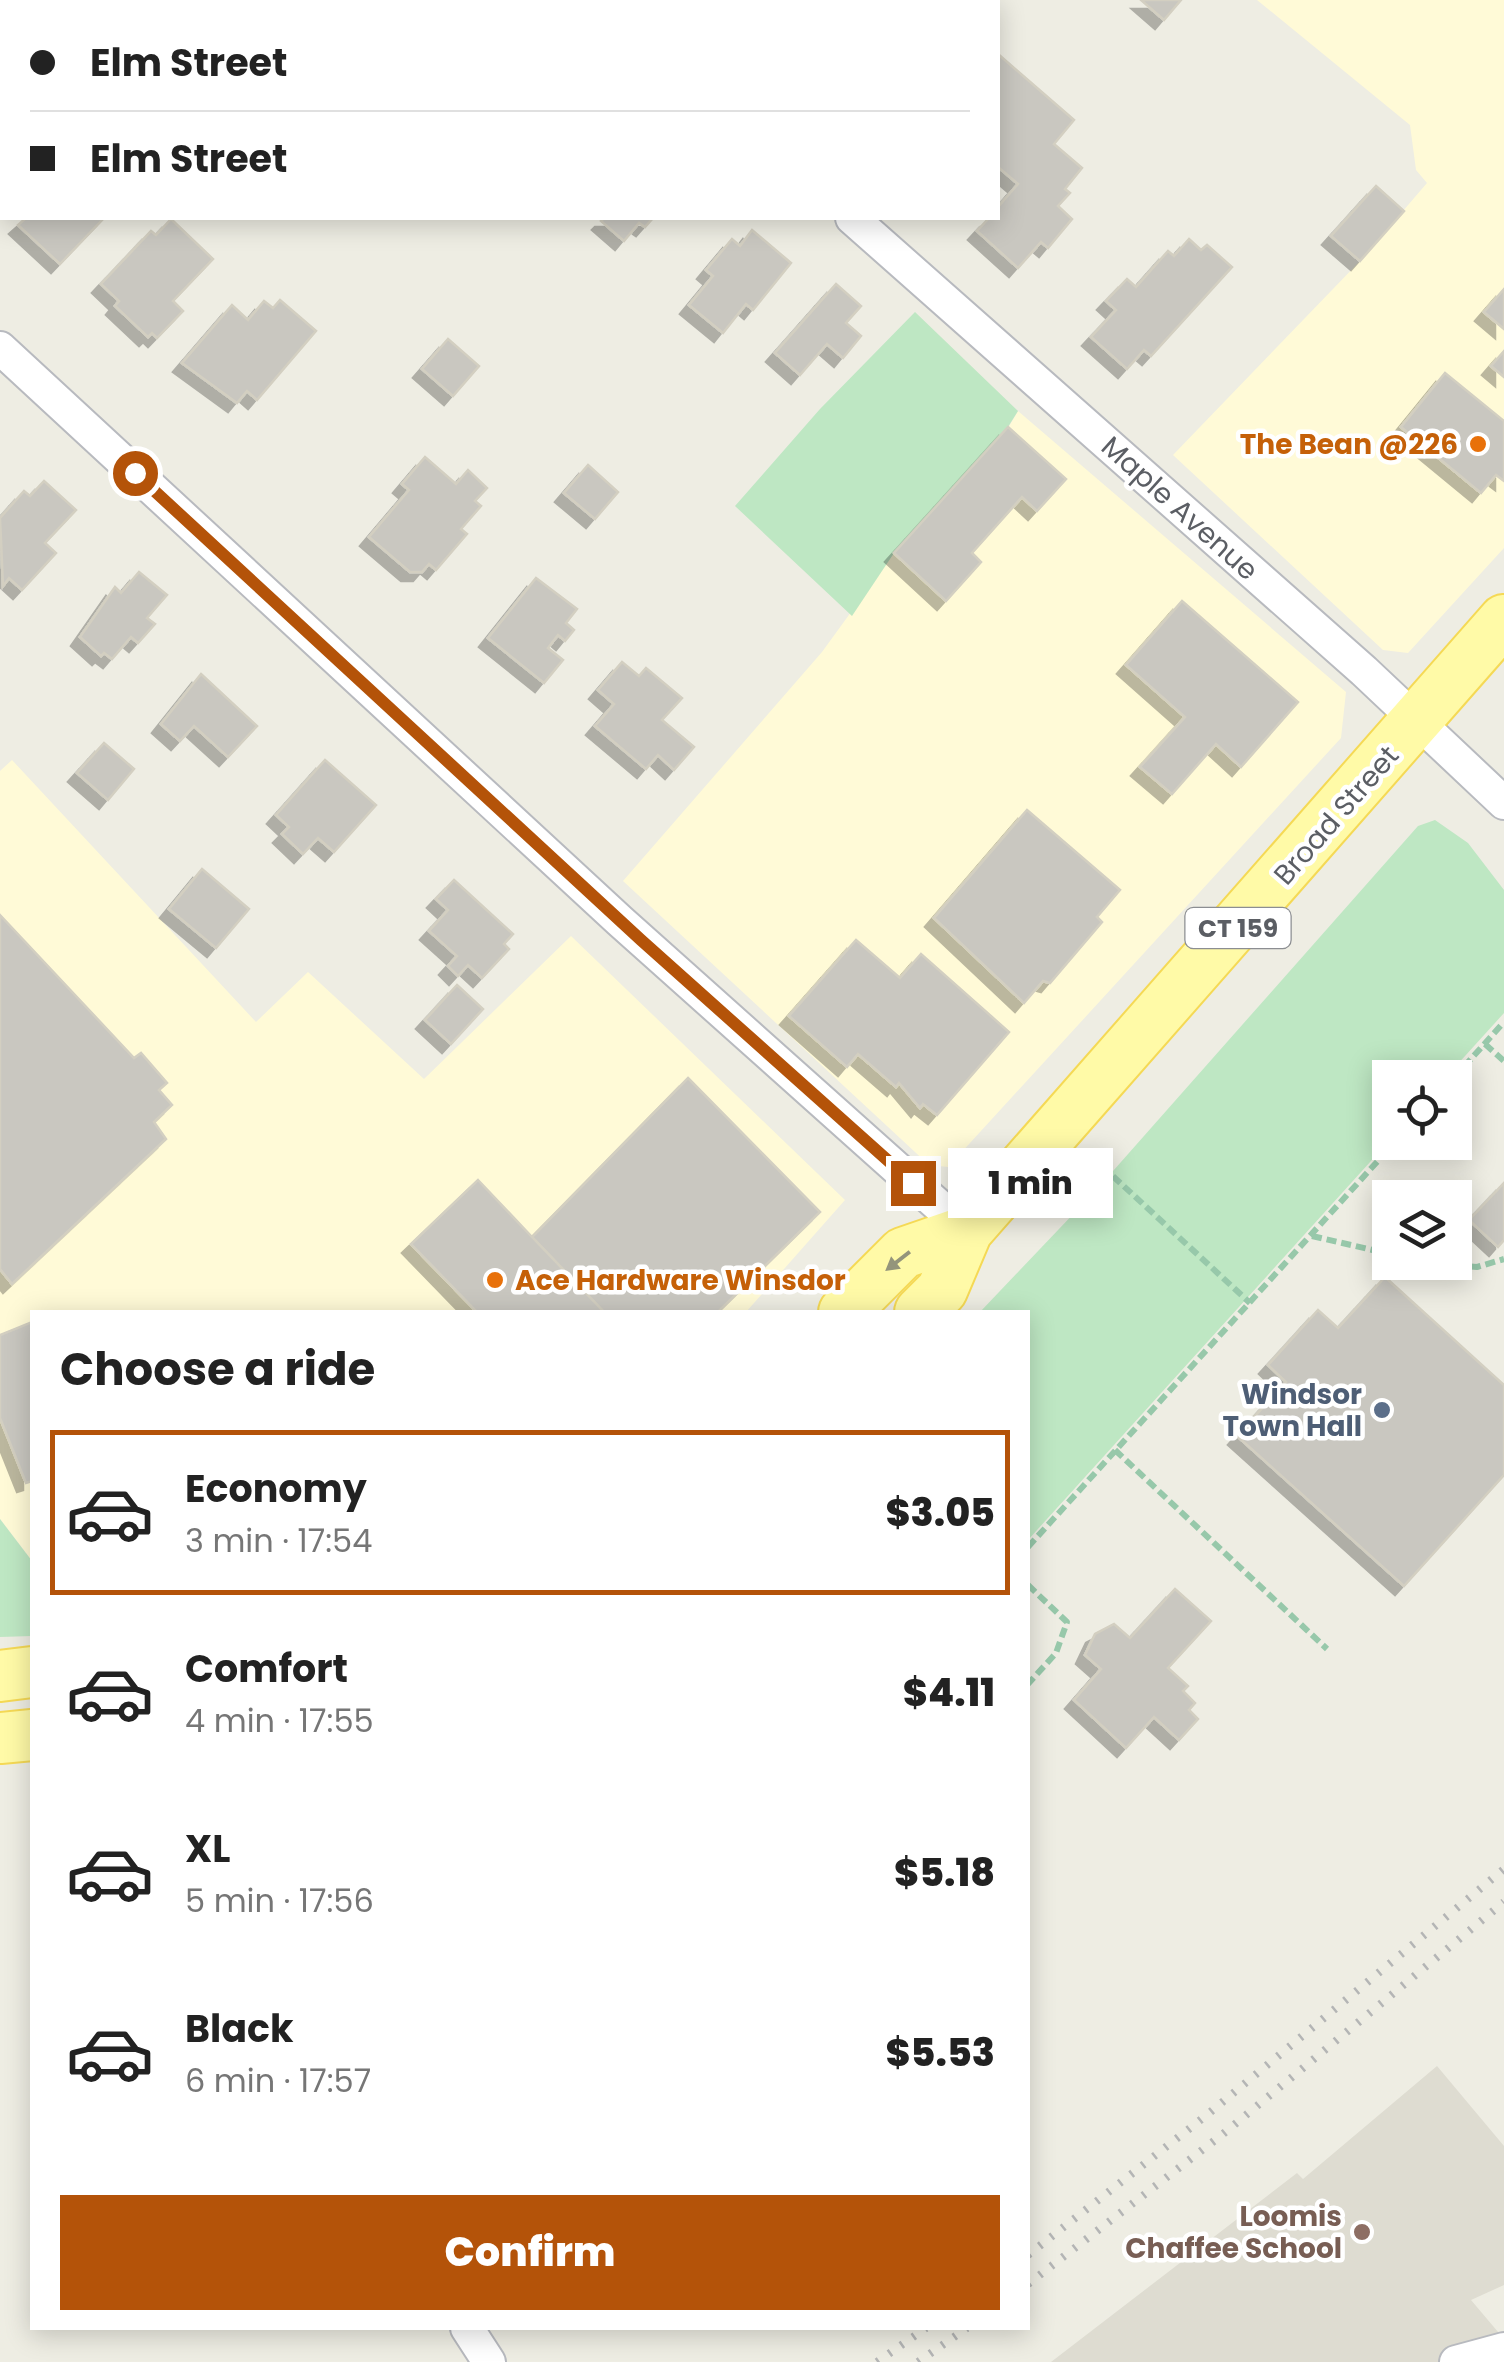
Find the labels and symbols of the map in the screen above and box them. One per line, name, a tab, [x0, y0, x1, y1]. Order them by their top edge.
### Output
place label: The Bean @226	[1240, 425, 1458, 464]
street label: Maple Avenue	[1093, 427, 1267, 589]
marker: The Bean @226	[1467, 433, 1489, 455]
route start	[113, 451, 158, 496]
street label: Broad Street	[1265, 737, 1408, 893]
road number: CT 159	[1186, 908, 1290, 948]
callout: 1 min	[948, 1148, 1113, 1218]
route end	[891, 1161, 936, 1206]
one-way arrow	[885, 1249, 911, 1271]
place label: Ace Hardware Winsdor	[515, 1261, 846, 1300]
marker: Ace Hardware Winsdor	[484, 1269, 506, 1291]
place label: Windsor Town Hall	[1223, 1375, 1362, 1446]
marker: Windsor Town Hall	[1371, 1399, 1393, 1421]
place label: Loomis Chaffee School	[1125, 2197, 1342, 2268]
marker: Loomis Chaffee School	[1351, 2221, 1373, 2243]

